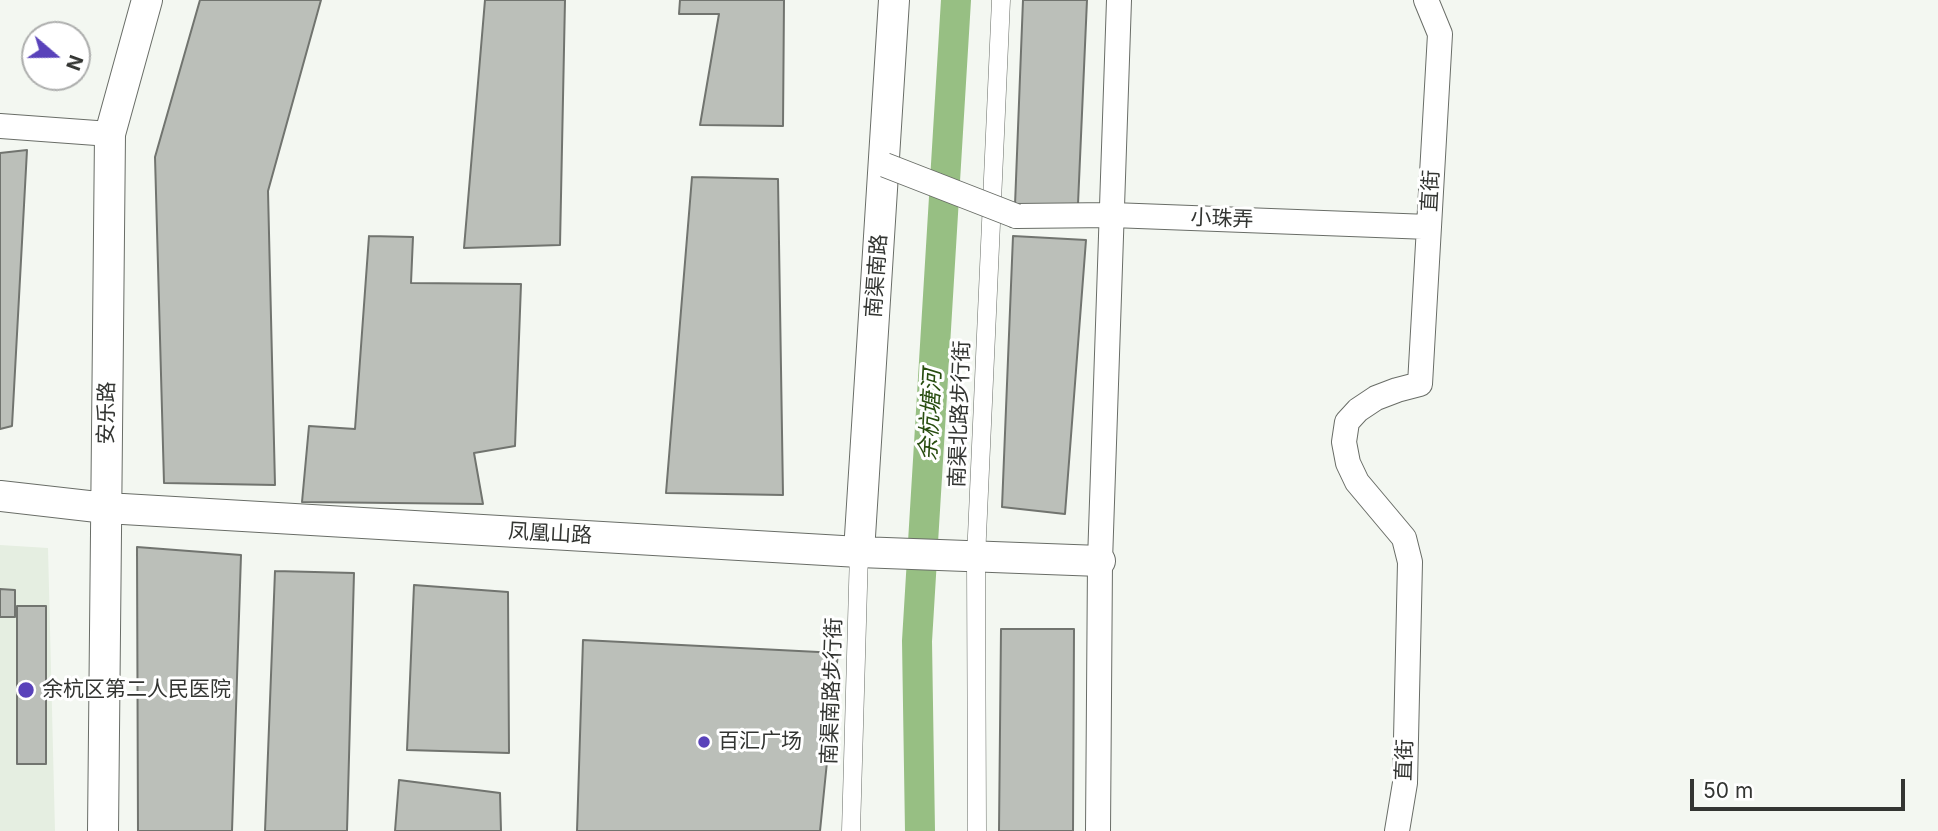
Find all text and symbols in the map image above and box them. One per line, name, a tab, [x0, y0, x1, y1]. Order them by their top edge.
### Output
north arrow	[21, 21, 91, 91]
text: N	[61, 52, 88, 73]
street label: 直街	[1417, 169, 1445, 213]
street label: 小珠弄	[1190, 205, 1254, 233]
street label: 南渠南路	[862, 233, 892, 319]
street label: 南渠北路步行街	[945, 340, 975, 488]
water label: 余杭塘河	[915, 368, 947, 462]
street label: 安乐路	[94, 381, 120, 445]
street label: 凤凰山路	[507, 519, 593, 549]
street label: 南渠南路步行街	[817, 617, 847, 765]
place label: 余杭区第二人民医院	[42, 677, 231, 703]
marker: 余杭区第二人民医院	[16, 680, 36, 700]
place label: 百汇广场	[718, 729, 802, 755]
marker: 百汇广场	[696, 734, 712, 750]
street label: 直街	[1392, 739, 1418, 781]
scale bar	[1693, 764, 1908, 808]
text: 50 m	[1703, 778, 1753, 803]

